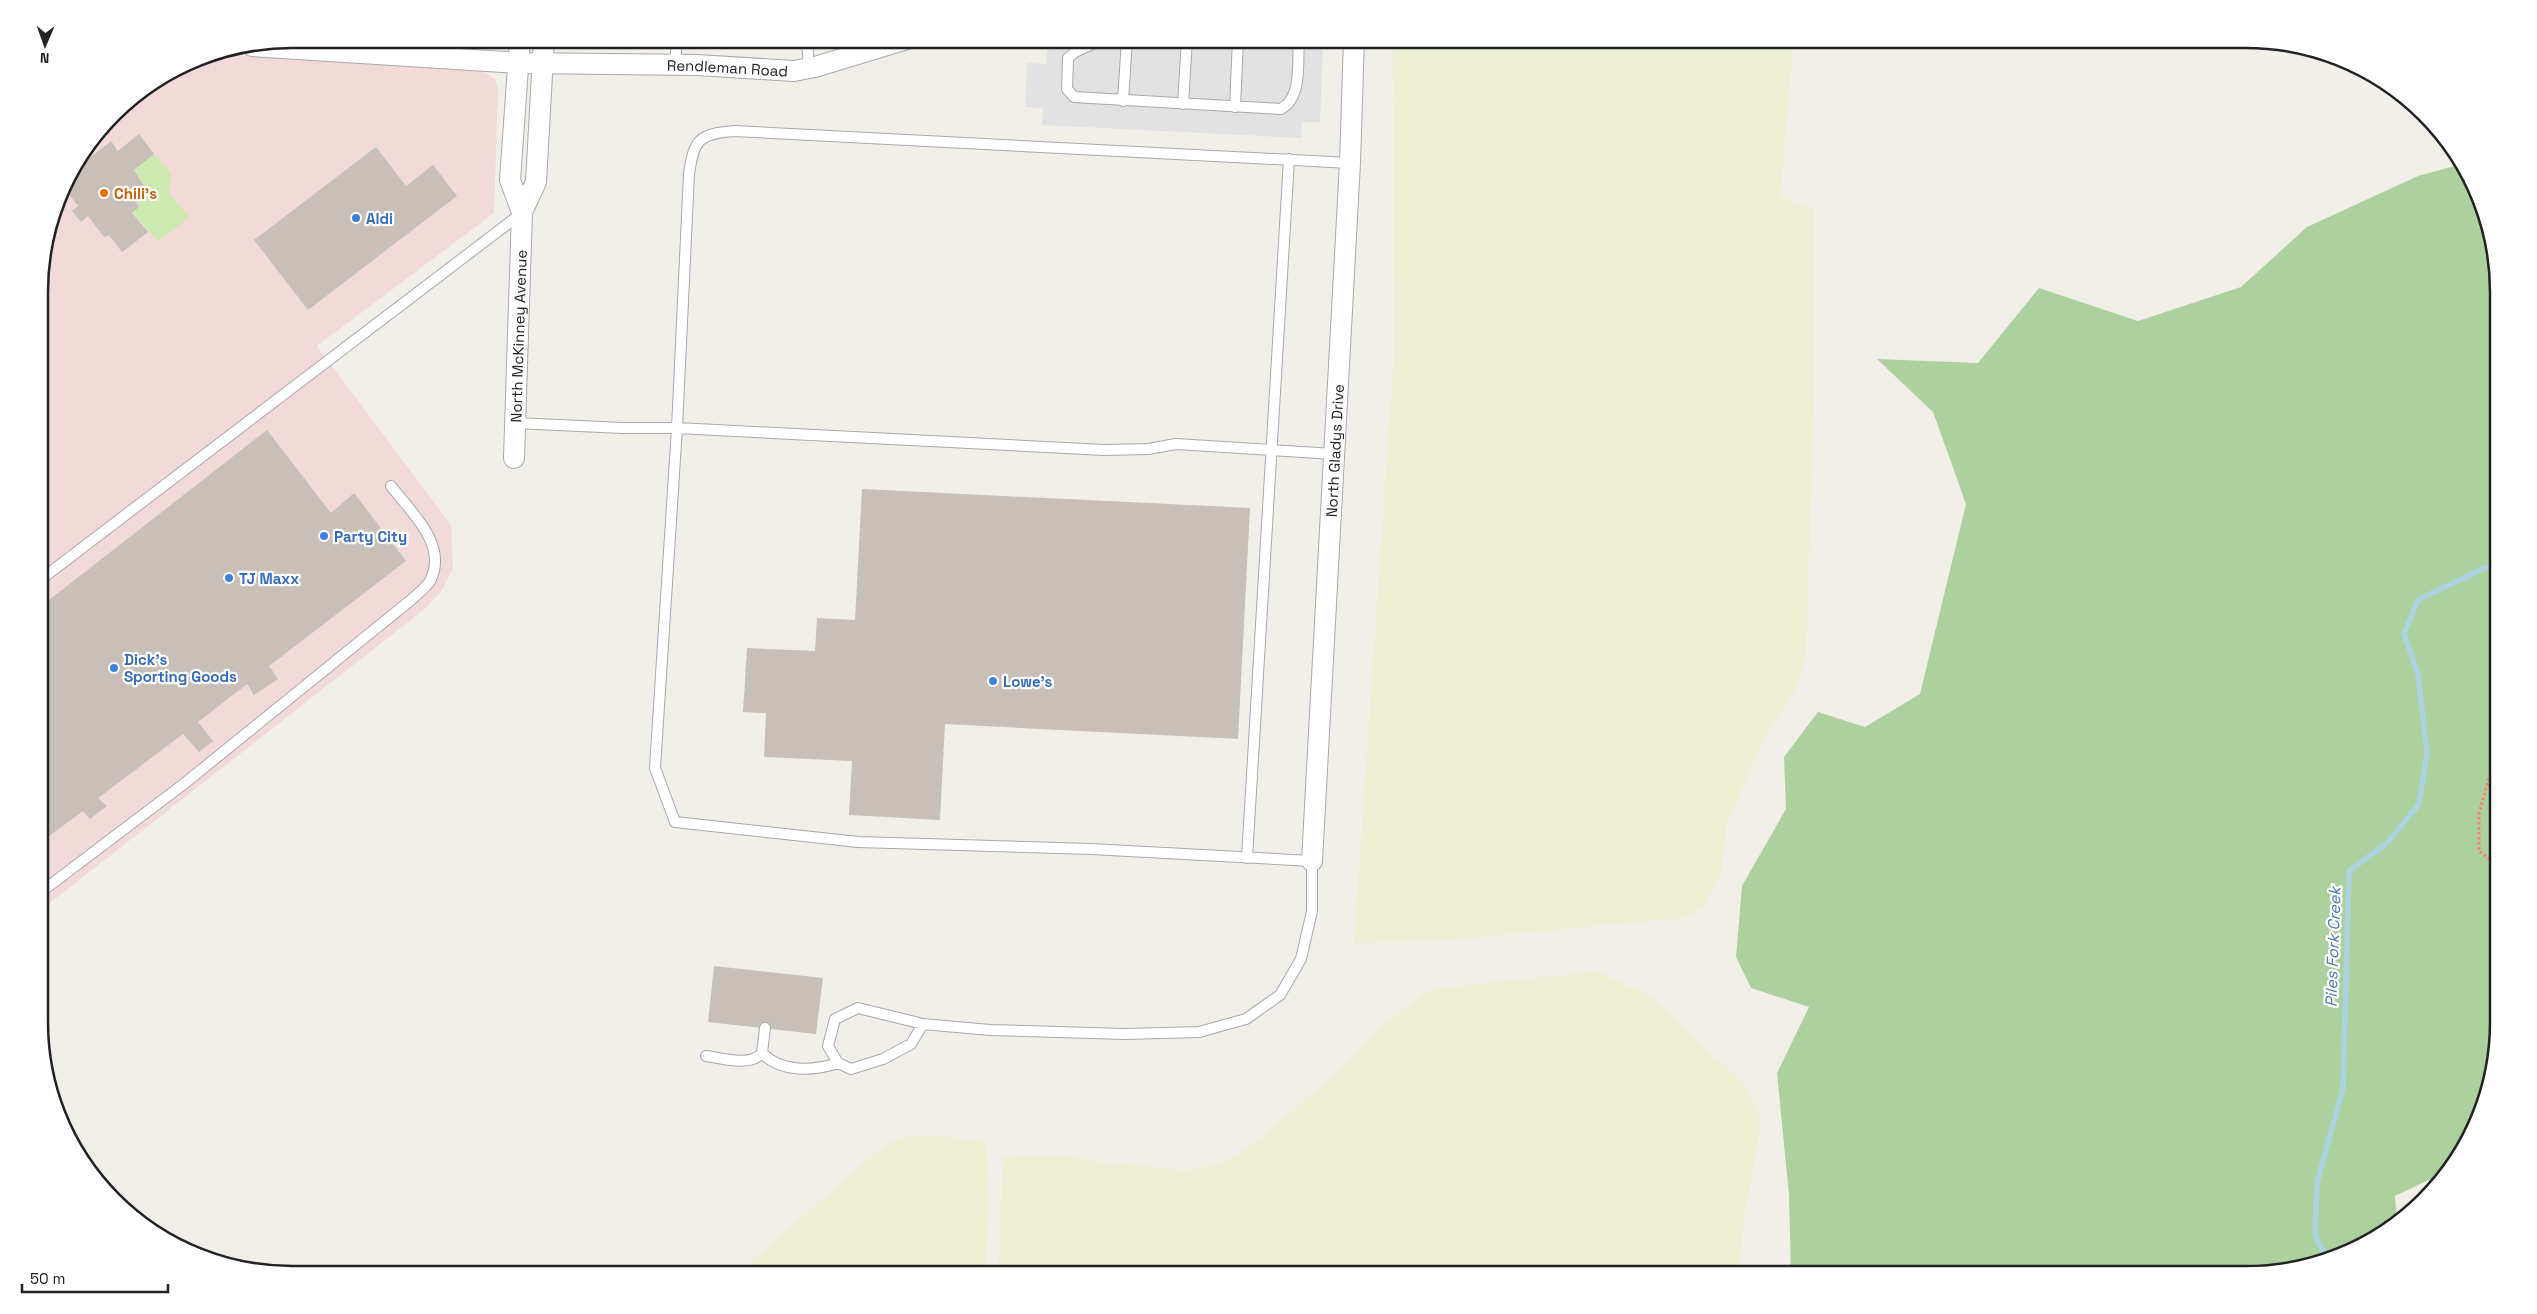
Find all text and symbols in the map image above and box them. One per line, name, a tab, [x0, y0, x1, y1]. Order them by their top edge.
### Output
north arrow	[20, 20, 70, 70]
text: N	[40, 49, 50, 67]
street label: Rendleman Road	[667, 55, 788, 80]
place label: Chili's	[114, 184, 157, 203]
marker: Chili's	[98, 187, 110, 199]
place label: Aldi	[366, 209, 393, 228]
marker: Aldi	[350, 212, 362, 224]
street label: North McKinney Avenue	[506, 249, 530, 423]
street label: North Gladys Drive	[1321, 383, 1347, 518]
place label: Party City	[334, 527, 407, 546]
marker: Party City	[318, 530, 330, 542]
place label: TJ Maxx	[239, 569, 299, 588]
marker: TJ Maxx	[223, 572, 235, 584]
place label: Dick's Sporting Goods	[124, 650, 237, 686]
marker: Dick's Sporting Goods	[108, 662, 120, 674]
place label: Lowe's	[1003, 672, 1053, 691]
marker: Lowe's	[987, 675, 999, 687]
water label: Piles Fork Creek	[2320, 884, 2346, 1007]
scale bar	[22, 1262, 169, 1294]
text: 50 m	[30, 1269, 65, 1288]

